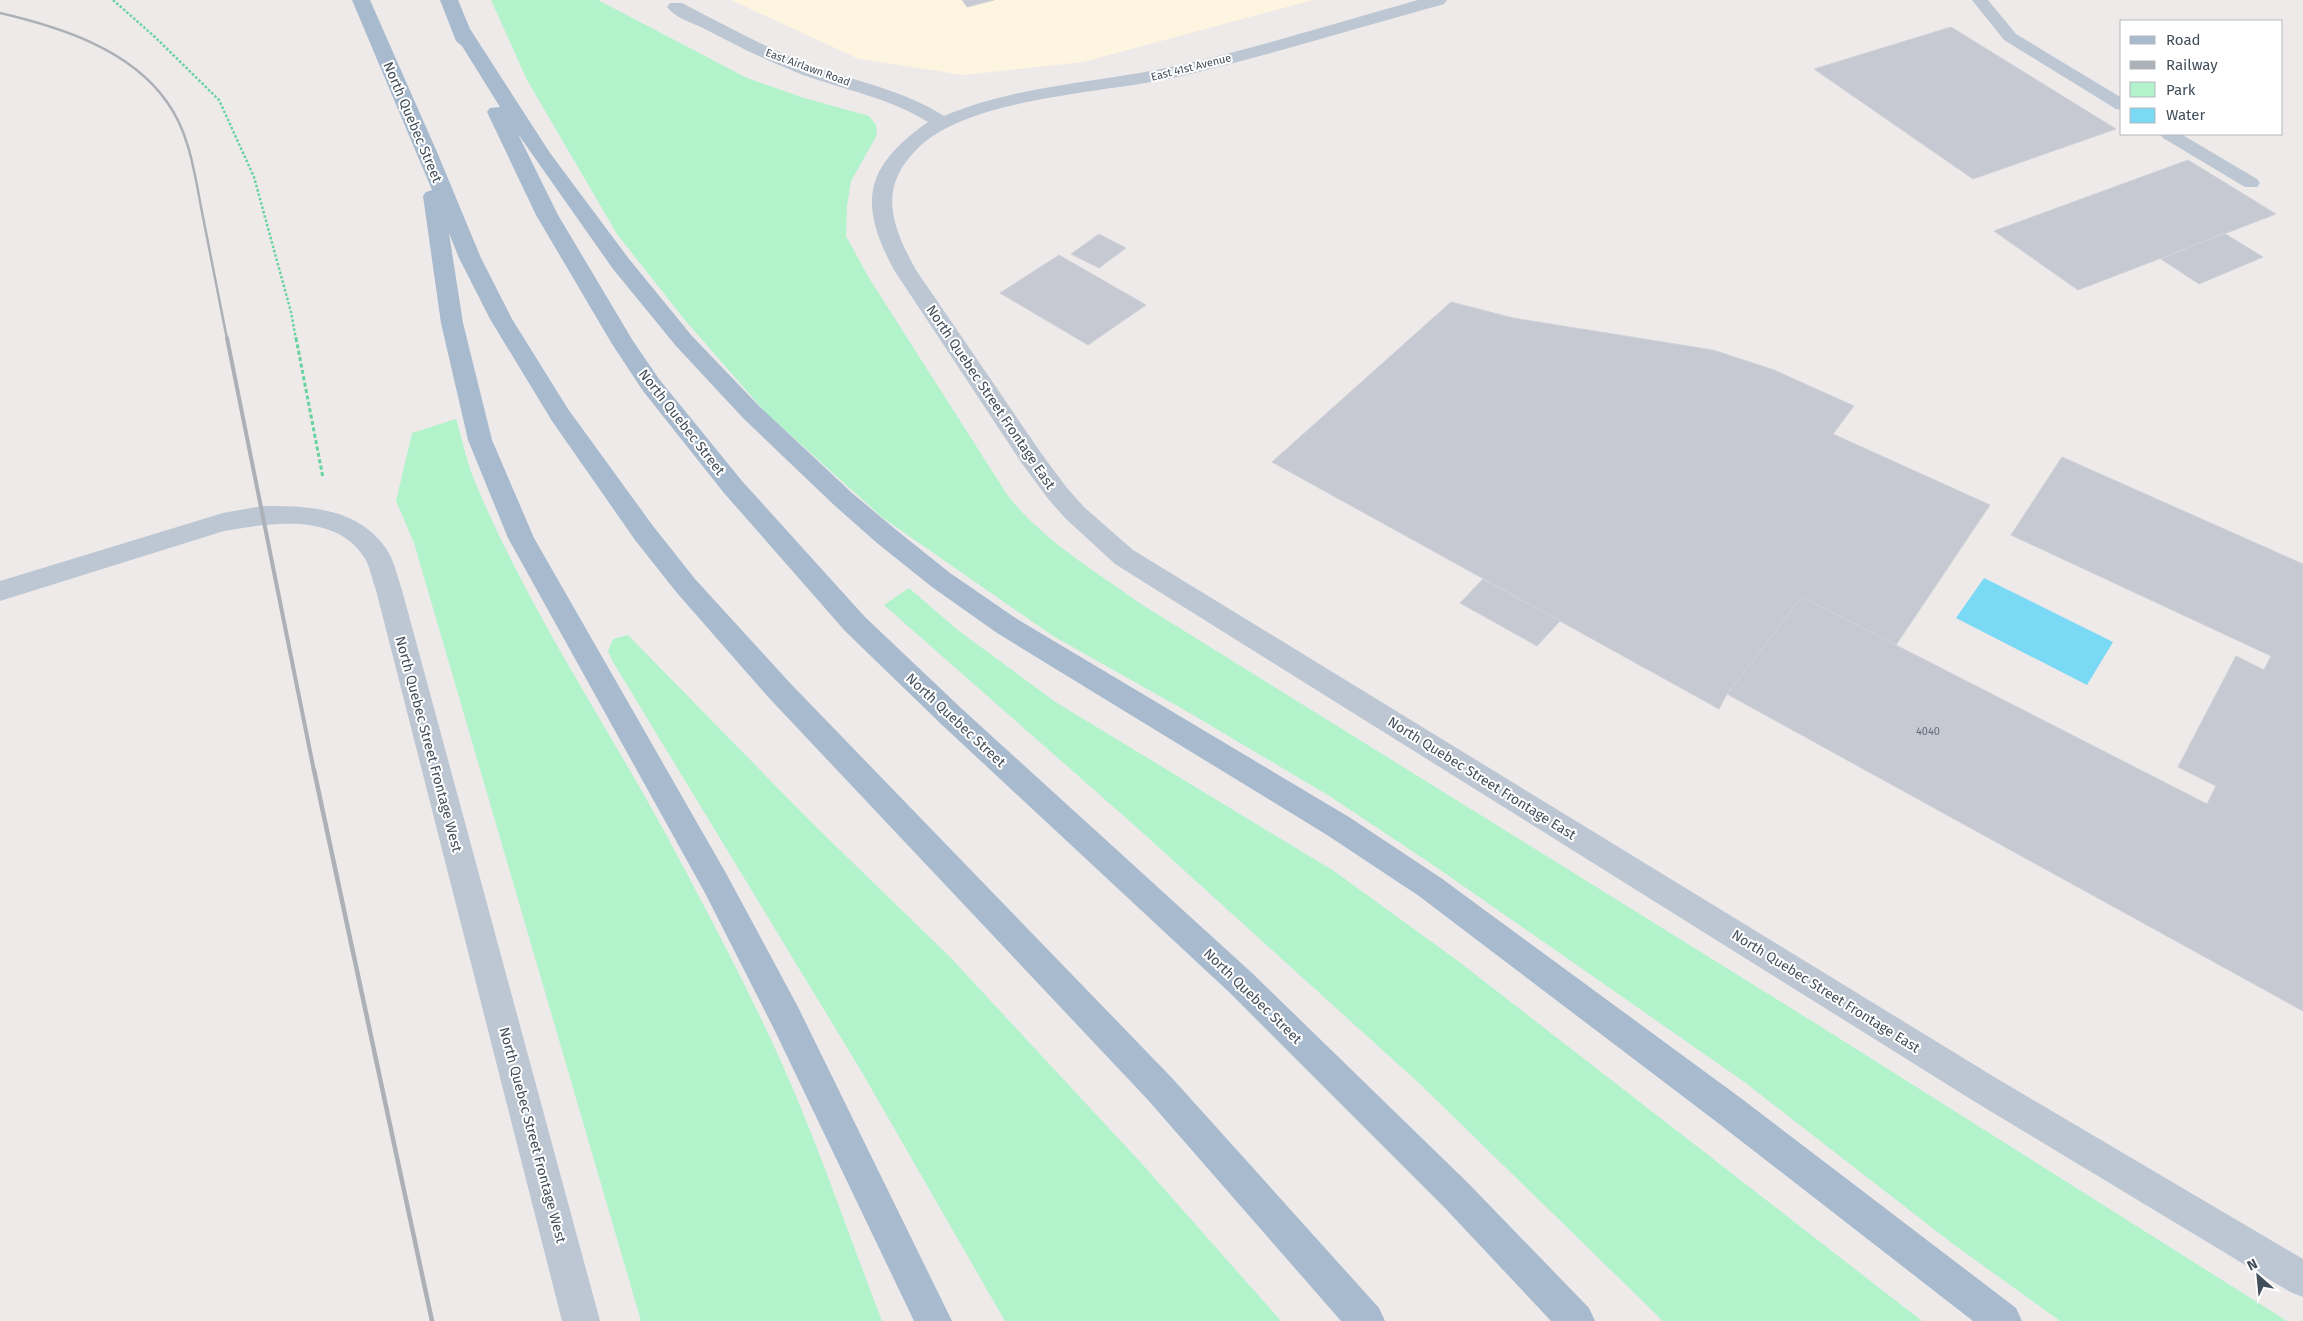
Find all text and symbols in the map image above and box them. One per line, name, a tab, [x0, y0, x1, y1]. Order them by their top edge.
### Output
legend	[2120, 20, 2283, 135]
text: Road	[2166, 31, 2201, 49]
street label: East Airlawn Road	[764, 46, 852, 89]
street label: East 41st Avenue	[1150, 51, 1233, 84]
text: Railway	[2166, 56, 2218, 74]
street label: North Quebec Street	[379, 59, 446, 186]
text: Park	[2166, 81, 2196, 99]
text: Water	[2166, 106, 2205, 124]
street label: North Quebec Street Frontage East	[922, 302, 1059, 493]
street label: North Quebec Street	[635, 366, 729, 479]
street label: North Quebec Street Frontage West	[391, 634, 466, 855]
street label: North Quebec Street	[902, 670, 1010, 772]
street label: North Quebec Street Frontage East	[1385, 713, 1580, 844]
house number: 4040	[1916, 725, 1940, 738]
street label: North Quebec Street Frontage East	[1729, 926, 1924, 1057]
street label: North Quebec Street	[1200, 945, 1306, 1048]
street label: North Quebec Street Frontage West	[495, 1025, 570, 1246]
north arrow	[2233, 1251, 2283, 1301]
text: N	[2244, 1255, 2260, 1275]

